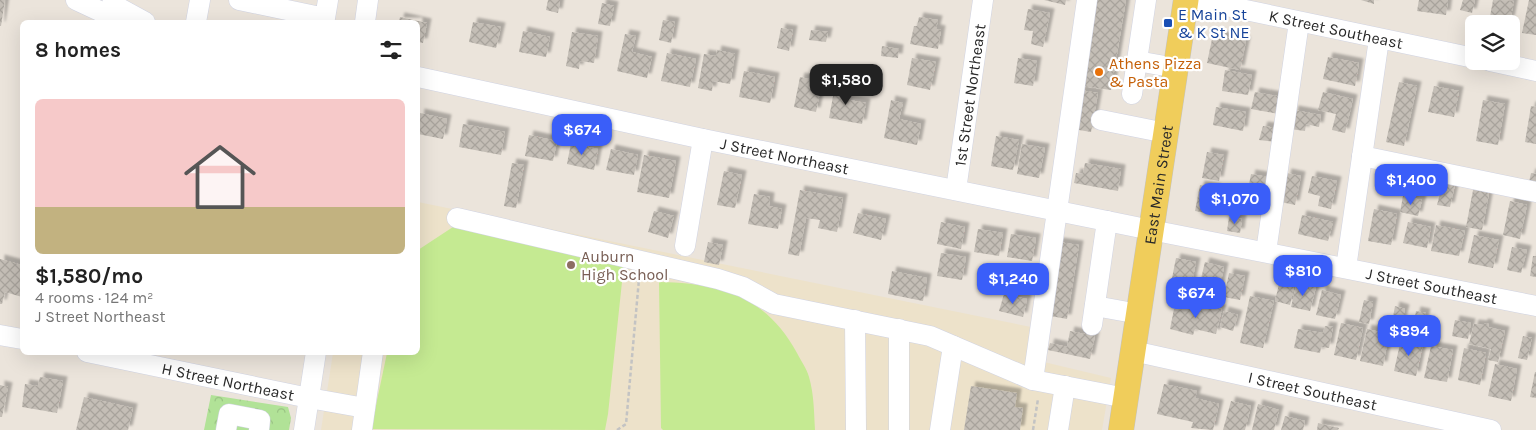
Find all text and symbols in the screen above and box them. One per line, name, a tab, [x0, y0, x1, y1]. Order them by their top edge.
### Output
place label: E Main St & K St NE	[1178, 5, 1249, 42]
street label: K Street Southeast	[1267, 6, 1405, 52]
map controls	[1465, 15, 1520, 70]
button: layers	[1465, 15, 1520, 70]
marker: E Main St & K St NE	[1162, 17, 1174, 29]
street label: 1st Street Northeast	[950, 22, 989, 168]
icon: filters	[377, 36, 405, 64]
text: 8 homes	[35, 38, 121, 62]
place label: Athens Pizza & Pasta	[1109, 54, 1202, 91]
pin: $1,580	[805, 64, 887, 106]
marker: Athens Pizza & Pasta	[1093, 66, 1105, 78]
text: $1,580	[821, 70, 871, 89]
pin: $674	[552, 114, 612, 156]
text: $674	[563, 120, 601, 139]
street label: East Main Street	[1140, 124, 1176, 246]
icon: home	[175, 132, 265, 222]
street label: J Street Northeast	[719, 133, 851, 178]
pin: $1,400	[1370, 164, 1452, 206]
text: $1,400	[1386, 170, 1436, 189]
pin: $1,070	[1194, 182, 1276, 225]
text: $1,070	[1211, 189, 1259, 208]
place label: Auburn High School	[581, 247, 669, 284]
pin: $810	[1273, 254, 1333, 297]
marker: Auburn High School	[565, 259, 577, 271]
text: $810	[1284, 261, 1322, 280]
pin: $1,240	[972, 262, 1054, 305]
street label: J Street Southeast	[1365, 263, 1499, 308]
text: $1,580/mo	[35, 264, 143, 288]
text: $1,240	[988, 269, 1038, 288]
pin: $674	[1166, 276, 1226, 319]
text: $674	[1177, 283, 1215, 302]
text: 4 rooms · 124 m²	[35, 288, 154, 307]
text: J Street Northeast	[35, 307, 166, 326]
pin: $894	[1379, 314, 1439, 357]
text: $894	[1389, 321, 1429, 340]
street label: H Street Northeast	[160, 358, 296, 404]
street label: I Street Southeast	[1246, 367, 1379, 414]

